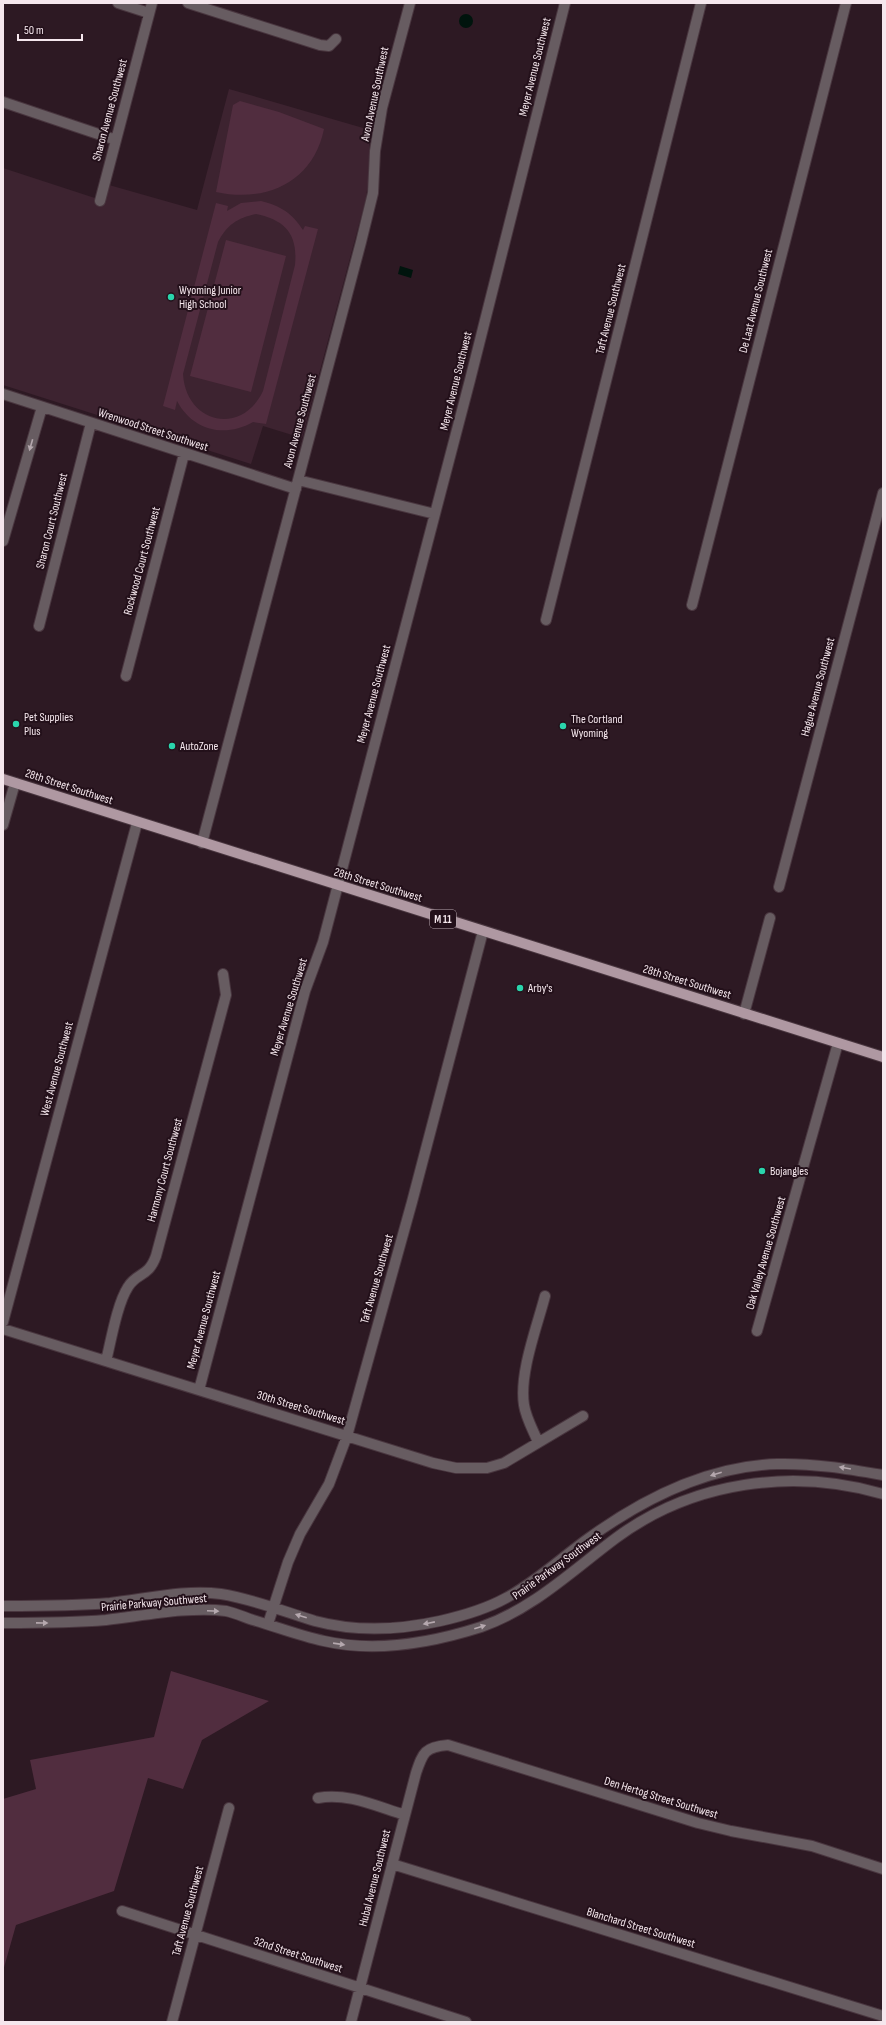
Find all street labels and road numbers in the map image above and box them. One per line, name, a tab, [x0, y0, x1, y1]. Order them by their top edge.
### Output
street label: Meyer Avenue Southwest	[515, 16, 555, 118]
street label: Avon Avenue Southwest	[357, 45, 392, 144]
street label: Sharon Avenue Southwest	[89, 57, 131, 163]
street label: De Laat Avenue Southwest	[736, 247, 776, 355]
street label: Taft Avenue Southwest	[593, 262, 630, 356]
street label: Meyer Avenue Southwest	[436, 330, 476, 432]
street label: Avon Avenue Southwest	[280, 372, 320, 470]
street label: Wrenwood Street Southwest	[96, 405, 210, 455]
street label: Sharon Court Southwest	[33, 471, 71, 571]
street label: Rockwood Court Southwest	[120, 505, 164, 617]
street label: Hague Avenue Southwest	[798, 636, 839, 738]
street label: Meyer Avenue Southwest	[354, 643, 394, 745]
street label: 28th Street Southwest	[23, 766, 115, 808]
street label: 28th Street Southwest	[332, 864, 424, 906]
road number: M 11	[430, 910, 456, 928]
street label: Meyer Avenue Southwest	[267, 956, 311, 1058]
street label: 28th Street Southwest	[641, 961, 733, 1003]
street label: West Avenue Southwest	[37, 1020, 77, 1118]
street label: Harmony Court Southwest	[144, 1116, 186, 1224]
street label: Oak Valley Avenue Southwest	[743, 1194, 789, 1311]
street label: Taft Avenue Southwest	[357, 1232, 397, 1325]
street label: Meyer Avenue Southwest	[184, 1269, 224, 1371]
street label: 30th Street Southwest	[255, 1387, 347, 1429]
street label: Prairie Parkway Southwest	[510, 1529, 605, 1603]
street label: Prairie Parkway Southwest	[100, 1591, 208, 1615]
street label: Den Hertog Street Southwest	[602, 1774, 720, 1823]
street label: Hubal Avenue Southwest	[356, 1828, 394, 1928]
street label: Taft Avenue Southwest	[169, 1864, 207, 1958]
street label: Blanchard Street Southwest	[585, 1904, 697, 1952]
street label: 32nd Street Southwest	[252, 1934, 345, 1977]

